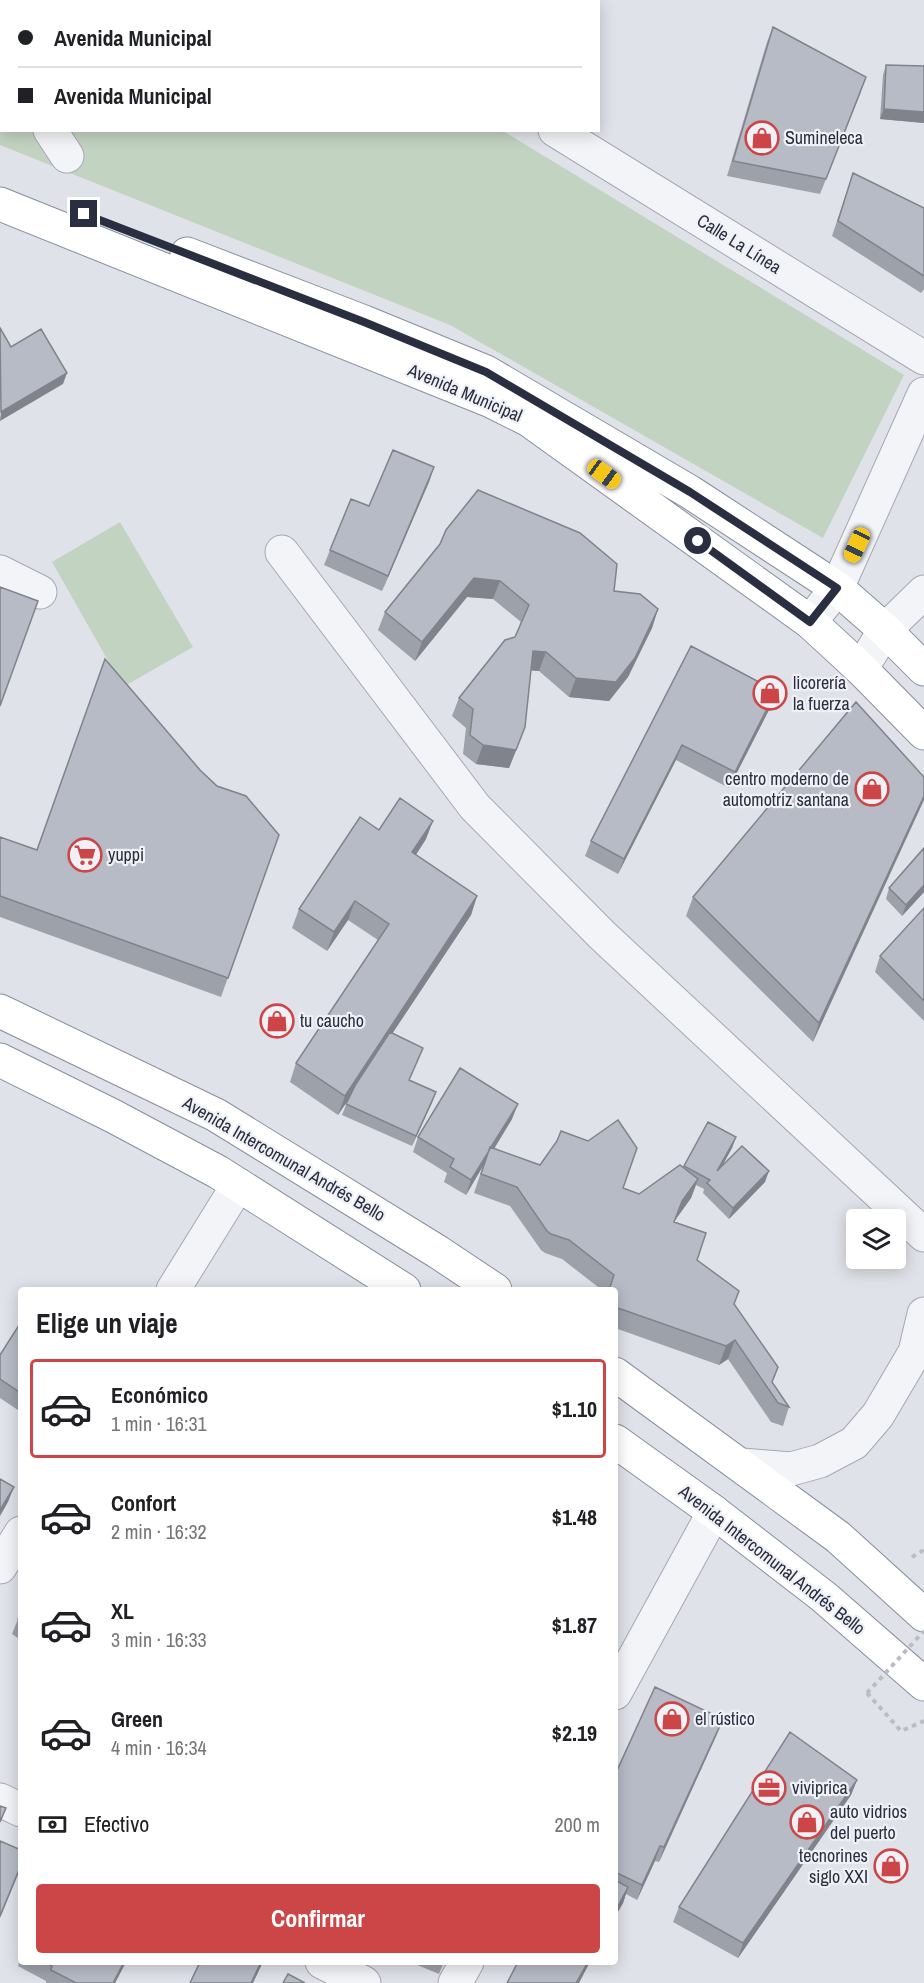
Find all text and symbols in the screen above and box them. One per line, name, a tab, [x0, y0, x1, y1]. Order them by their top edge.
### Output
text: Avenida Municipal	[54, 23, 212, 53]
text: Avenida Municipal	[54, 81, 212, 111]
shop icon: Sumineleca	[744, 120, 780, 156]
place label: Sumineleca	[785, 125, 863, 150]
route end	[70, 200, 97, 227]
street label: Calle La Línea	[692, 208, 786, 279]
street label: Avenida Municipal	[403, 357, 526, 428]
car	[584, 456, 624, 492]
car	[841, 525, 873, 565]
route start	[684, 527, 711, 554]
place label: licorería la fuerza	[793, 670, 850, 716]
shop icon: licorería la fuerza	[752, 675, 788, 711]
place label: centro moderno de automotriz santana	[723, 766, 849, 812]
shop icon: centro moderno de automotriz santana	[854, 771, 890, 807]
supermarket icon: yuppi	[67, 837, 103, 873]
place label: yuppi	[108, 842, 144, 867]
shop icon: tu caucho	[259, 1003, 295, 1039]
place label: tu caucho	[300, 1008, 364, 1033]
street label: Avenida Intercomunal Andrés Bello	[177, 1090, 390, 1227]
map controls	[846, 1209, 906, 1269]
button: layers	[846, 1209, 906, 1269]
text: Elige un viaje	[36, 1305, 178, 1341]
text: Económico	[111, 1380, 208, 1410]
icon: car	[39, 1382, 93, 1436]
text: $1.10	[552, 1394, 597, 1424]
text: 1 min · 16:31	[111, 1410, 207, 1437]
street label: Avenida Intercomunal Andrés Bello	[673, 1478, 871, 1640]
text: Confort	[111, 1488, 176, 1518]
icon: car	[39, 1490, 93, 1544]
text: $1.48	[552, 1502, 597, 1532]
text: 2 min · 16:32	[111, 1518, 207, 1545]
text: XL	[111, 1596, 134, 1626]
icon: car	[39, 1598, 93, 1652]
text: $1.87	[552, 1610, 597, 1640]
text: 3 min · 16:33	[111, 1626, 207, 1653]
shop icon: el rústico	[654, 1701, 690, 1737]
text: Green	[111, 1704, 163, 1734]
icon: car	[39, 1706, 93, 1760]
place label: el rústico	[695, 1706, 755, 1731]
text: $2.19	[552, 1718, 597, 1748]
text: 4 min · 16:34	[111, 1734, 207, 1761]
office icon: viviprica	[751, 1770, 787, 1806]
place label: viviprica	[792, 1775, 848, 1800]
place label: auto vidrios del puerto	[830, 1799, 907, 1845]
shop icon: auto vidrios del puerto	[789, 1804, 825, 1840]
icon: cash	[36, 1808, 69, 1841]
text: Efectivo	[84, 1809, 149, 1839]
text: 200 m	[554, 1811, 600, 1838]
place label: tecnorines siglo XXI	[799, 1843, 868, 1889]
shop icon: tecnorines siglo XXI	[873, 1848, 909, 1884]
button: Confirmar	[36, 1884, 600, 1953]

